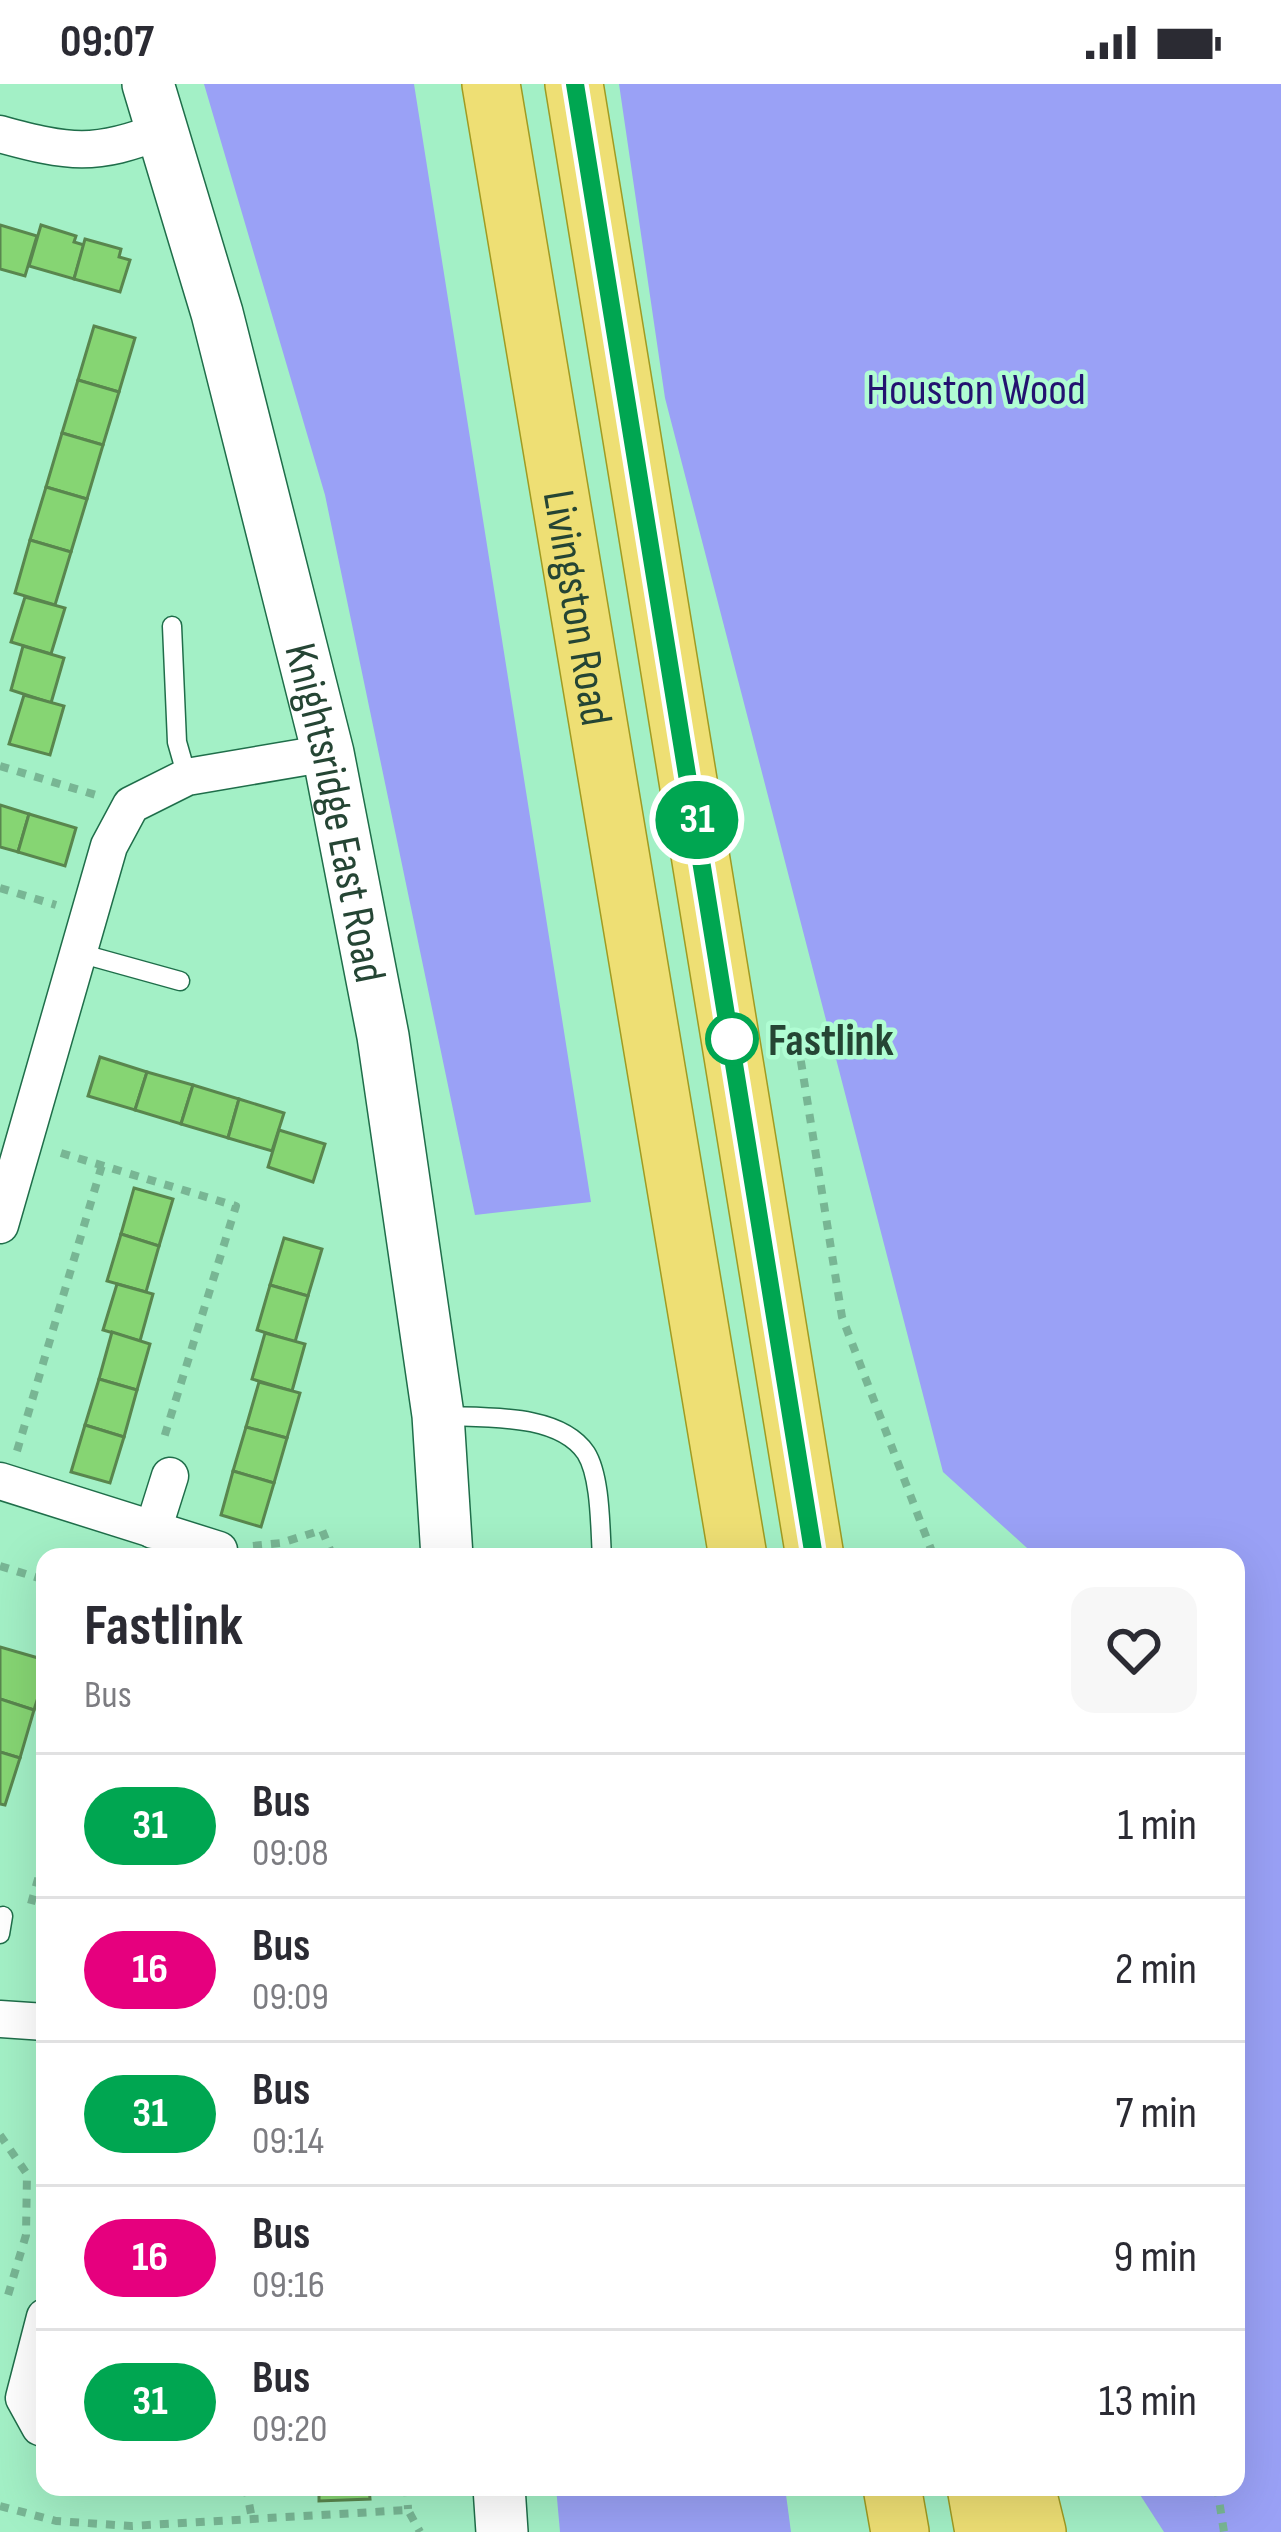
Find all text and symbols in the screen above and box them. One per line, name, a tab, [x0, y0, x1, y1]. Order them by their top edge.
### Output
text: 09:07	[60, 15, 154, 70]
park label: Houston Wood	[866, 363, 1086, 418]
street label: Livingston Road	[530, 486, 623, 730]
street label: Knightsridge East Road	[271, 638, 397, 987]
line badge: 31	[643, 781, 751, 859]
text: 31	[679, 794, 715, 845]
marker: Fastlink	[707, 1014, 757, 1064]
place label: Fastlink	[768, 1014, 894, 1069]
button: heart	[1071, 1587, 1197, 1713]
text: Fastlink	[84, 1593, 243, 1661]
text: Bus	[84, 1672, 132, 1719]
text: Bus	[252, 1775, 310, 1830]
text: 1 min	[1118, 1798, 1197, 1853]
text: 31	[132, 1800, 168, 1851]
text: 09:08	[252, 1830, 328, 1877]
text: Bus	[252, 1919, 310, 1974]
text: 2 min	[1115, 1942, 1197, 1997]
text: 16	[132, 1944, 168, 1995]
text: 09:09	[252, 1974, 329, 2021]
text: Bus	[252, 2063, 310, 2118]
text: 7 min	[1115, 2086, 1197, 2141]
text: 31	[132, 2088, 168, 2139]
text: 09:14	[252, 2118, 324, 2165]
text: Bus	[252, 2207, 310, 2262]
text: 9 min	[1113, 2230, 1197, 2285]
text: 16	[132, 2232, 168, 2283]
text: 09:16	[252, 2262, 325, 2309]
text: Bus	[252, 2351, 310, 2406]
text: 13 min	[1099, 2374, 1197, 2429]
text: 31	[132, 2376, 168, 2427]
text: 09:20	[252, 2406, 328, 2453]

